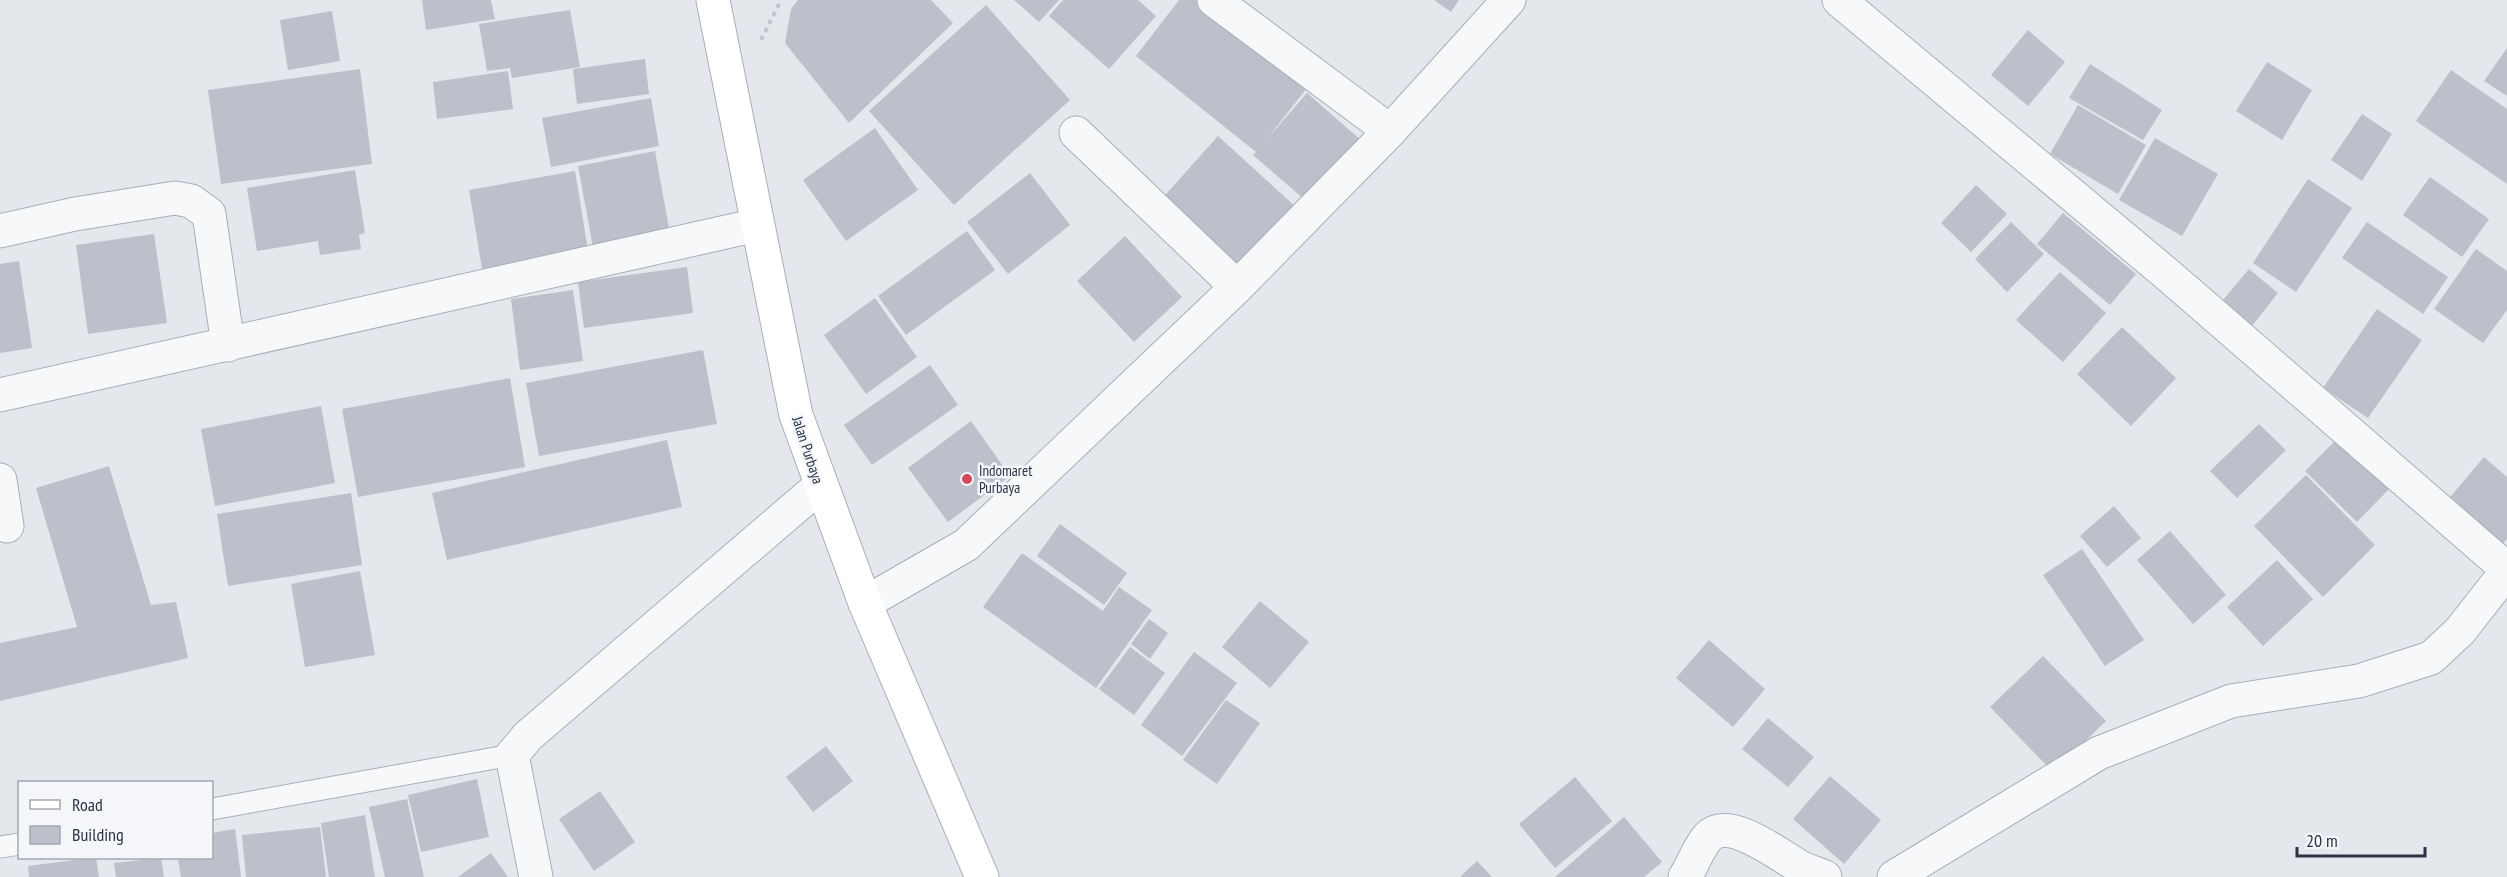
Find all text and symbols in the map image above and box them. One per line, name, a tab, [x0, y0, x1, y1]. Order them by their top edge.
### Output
street label: Jalan Purbaya	[788, 413, 828, 486]
place label: Indomaret Purbaya	[979, 461, 1032, 497]
marker: Indomaret Purbaya	[960, 472, 974, 486]
legend	[18, 781, 213, 859]
text: Road	[72, 793, 103, 816]
scale bar	[2297, 820, 2424, 858]
text: Building	[72, 823, 124, 846]
text: 20 m	[2306, 829, 2338, 852]

